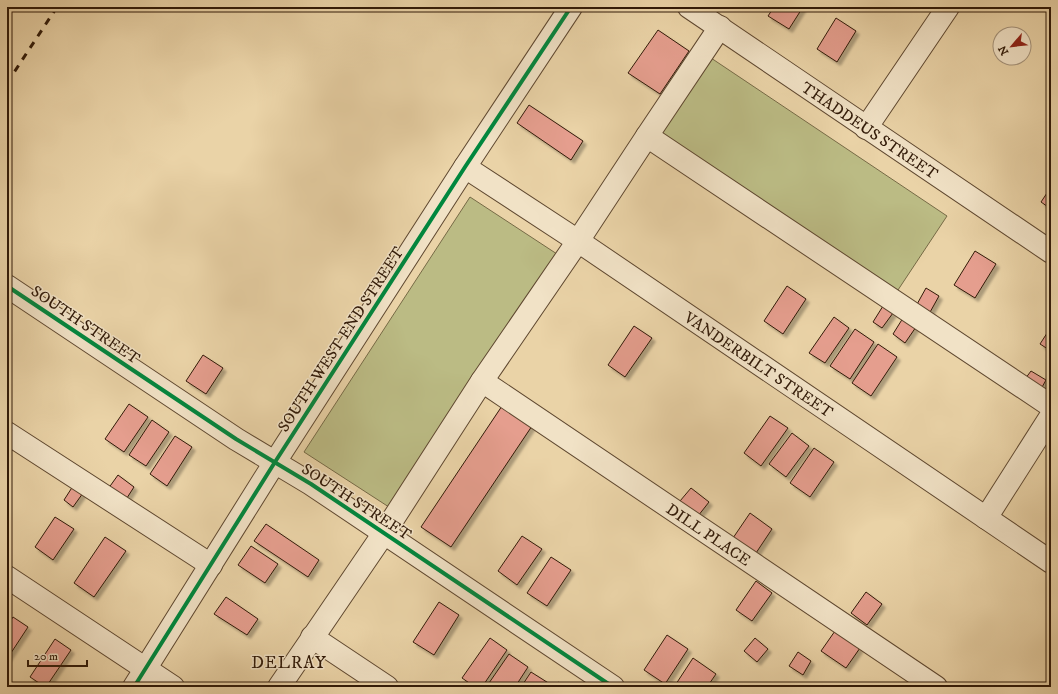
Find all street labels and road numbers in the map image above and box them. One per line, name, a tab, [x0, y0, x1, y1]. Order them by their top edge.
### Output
street label: THADDEUS STREET	[797, 78, 942, 184]
street label: SOUTH WEST END STREET	[273, 243, 408, 436]
street label: SOUTH STREET	[27, 281, 144, 369]
street label: VANDERBILT STREET	[679, 307, 837, 422]
street label: SOUTH STREET	[298, 459, 415, 545]
street label: DILL PLACE	[662, 499, 755, 571]

